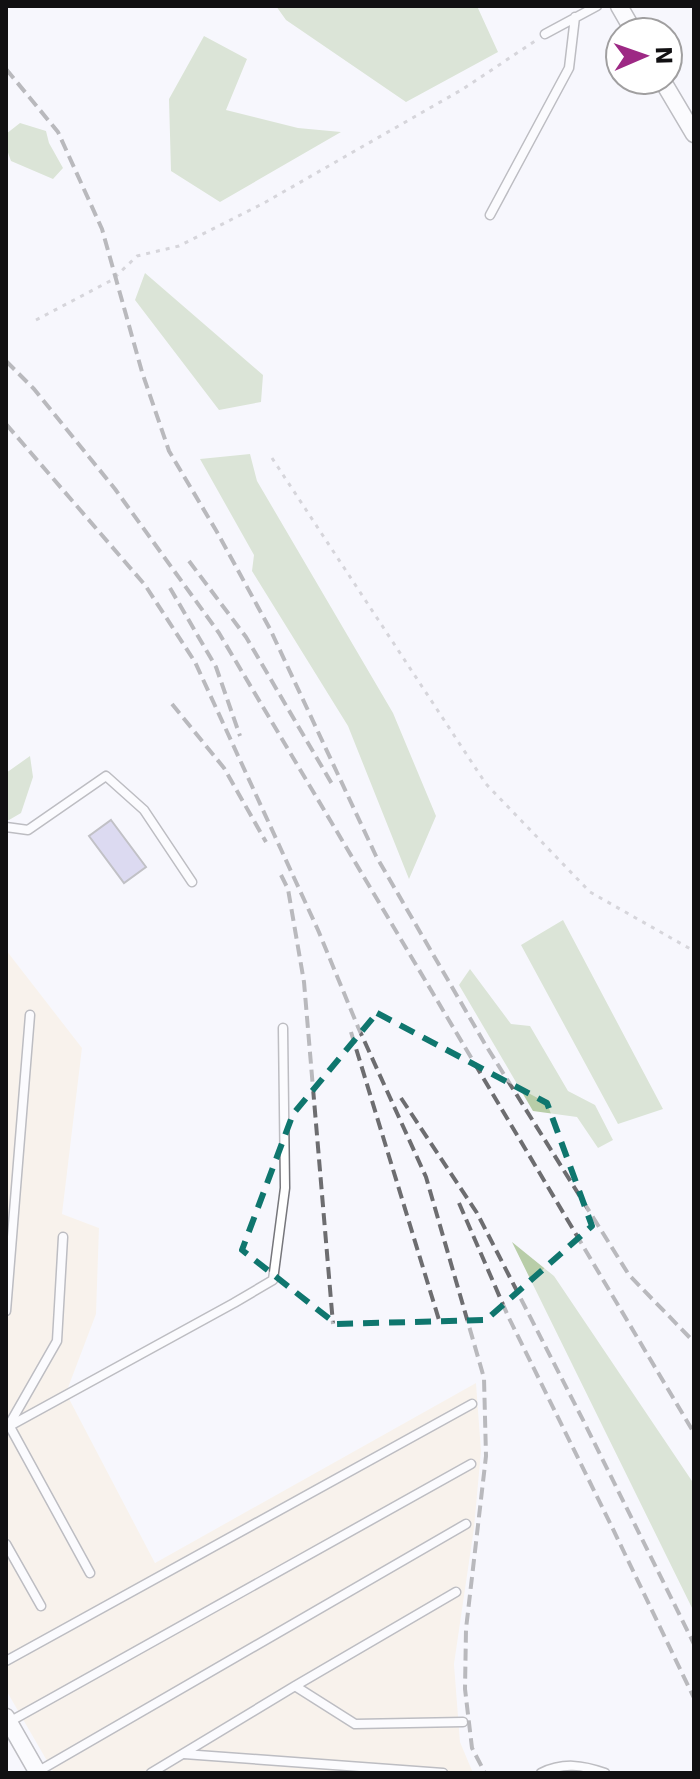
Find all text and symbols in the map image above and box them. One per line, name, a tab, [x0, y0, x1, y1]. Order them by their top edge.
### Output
north arrow	[604, 16, 684, 96]
text: N	[651, 46, 676, 65]

